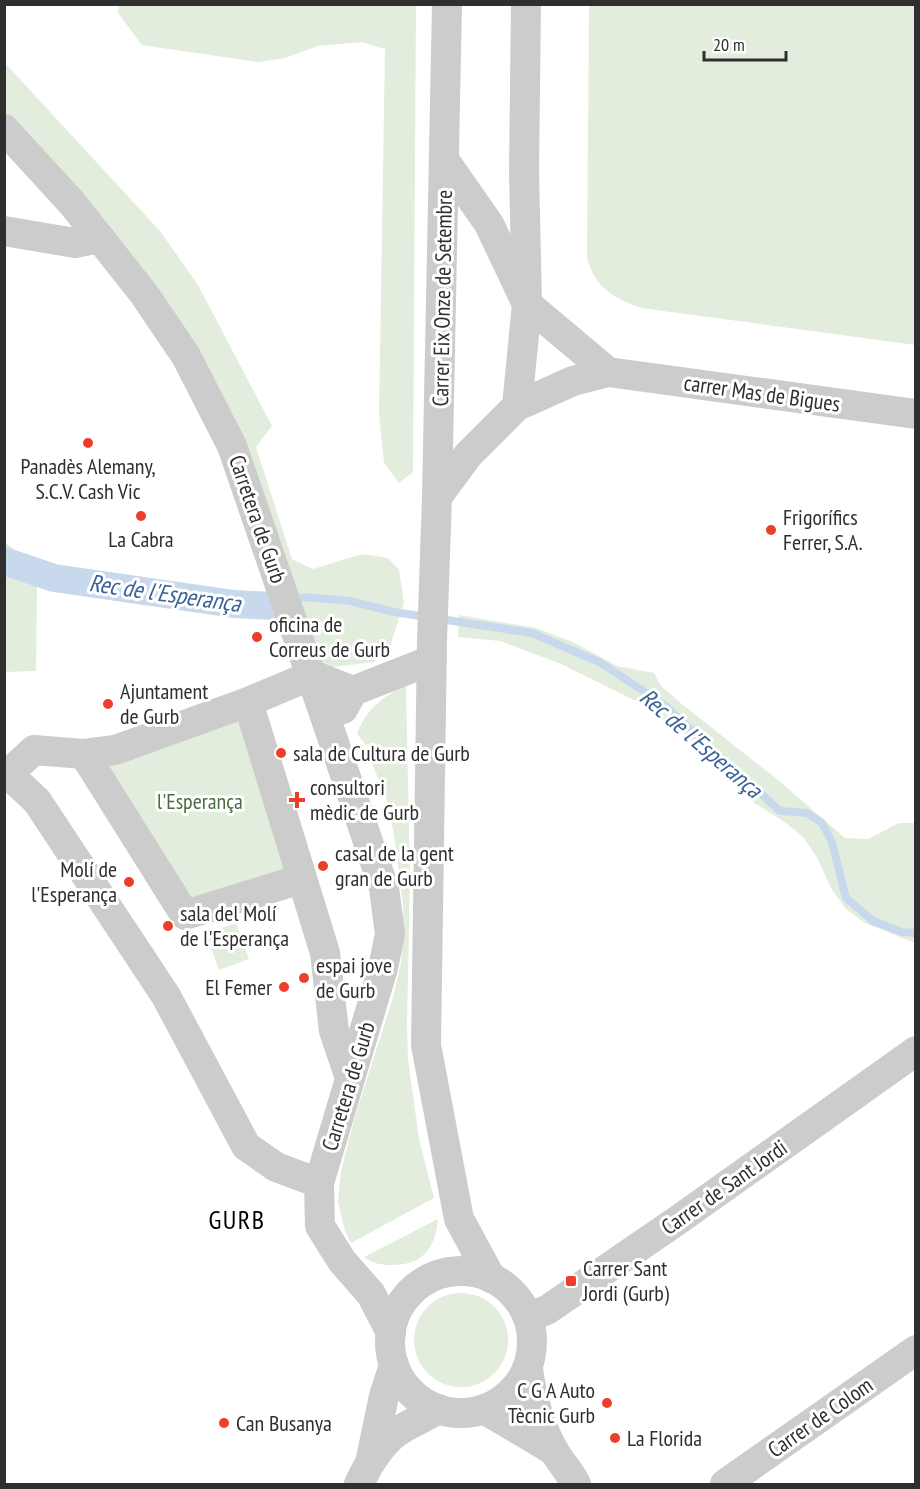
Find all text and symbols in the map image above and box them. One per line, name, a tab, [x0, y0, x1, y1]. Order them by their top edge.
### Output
scale bar	[704, 24, 786, 62]
text: 20 m	[713, 33, 745, 56]
street label: Carrer Eix Onze de Setembre	[426, 189, 458, 407]
street label: carrer Mas de Bigues	[682, 368, 842, 418]
marker: Panadès Alemany, S.C.V. Cash Vic	[81, 436, 95, 450]
street label: Carretera de Gurb	[223, 451, 293, 587]
place label: Panadès Alemany, S.C.V. Cash Vic	[20, 452, 156, 505]
place label: Frigorífics Ferrer, S.A.	[783, 503, 863, 556]
marker: La Cabra	[134, 509, 148, 523]
marker: Frigorífics Ferrer, S.A.	[764, 523, 778, 537]
place label: La Cabra	[108, 525, 174, 553]
water label: Rec de l'Esperança	[87, 567, 244, 619]
place label: oficina de Correus de Gurb	[269, 610, 390, 663]
marker: oficina de Correus de Gurb	[250, 630, 264, 644]
place label: Ajuntament de Gurb	[120, 677, 208, 730]
water label: Rec de l'Esperança	[633, 681, 770, 806]
marker: Ajuntament de Gurb	[101, 697, 115, 711]
place label: sala de Cultura de Gurb	[293, 739, 470, 767]
marker: sala de Cultura de Gurb	[274, 746, 288, 760]
place label: consultori mèdic de Gurb	[310, 773, 419, 826]
park label: l'Esperança	[157, 787, 243, 815]
marker: consultori mèdic de Gurb	[288, 791, 306, 809]
place label: casal de la gent gran de Gurb	[335, 839, 454, 892]
place label: Molí de l'Esperança	[31, 855, 117, 908]
marker: casal de la gent gran de Gurb	[316, 859, 330, 873]
marker: Molí de l'Esperança	[122, 875, 136, 889]
place label: sala del Molí de l'Esperança	[180, 899, 289, 952]
marker: sala del Molí de l'Esperança	[161, 919, 175, 933]
place label: espai jove de Gurb	[316, 951, 392, 1004]
marker: espai jove de Gurb	[297, 971, 311, 985]
place label: El Femer	[205, 973, 272, 1001]
marker: El Femer	[277, 980, 291, 994]
street label: Carretera de Gurb	[315, 1018, 381, 1154]
street label: Carrer de Sant Jordi	[656, 1133, 792, 1241]
district label: GURB	[208, 1203, 266, 1236]
place label: Carrer Sant Jordi (Gurb)	[582, 1254, 670, 1307]
marker: Carrer Sant Jordi (Gurb)	[564, 1274, 578, 1288]
street label: Carrer de Colom	[762, 1371, 878, 1463]
place label: C G A Auto Tècnic Gurb	[508, 1376, 595, 1429]
marker: C G A Auto Tècnic Gurb	[600, 1396, 614, 1410]
place label: Can Busanya	[236, 1409, 332, 1437]
marker: Can Busanya	[217, 1416, 231, 1430]
place label: La Florida	[627, 1424, 702, 1452]
marker: La Florida	[608, 1431, 622, 1445]

